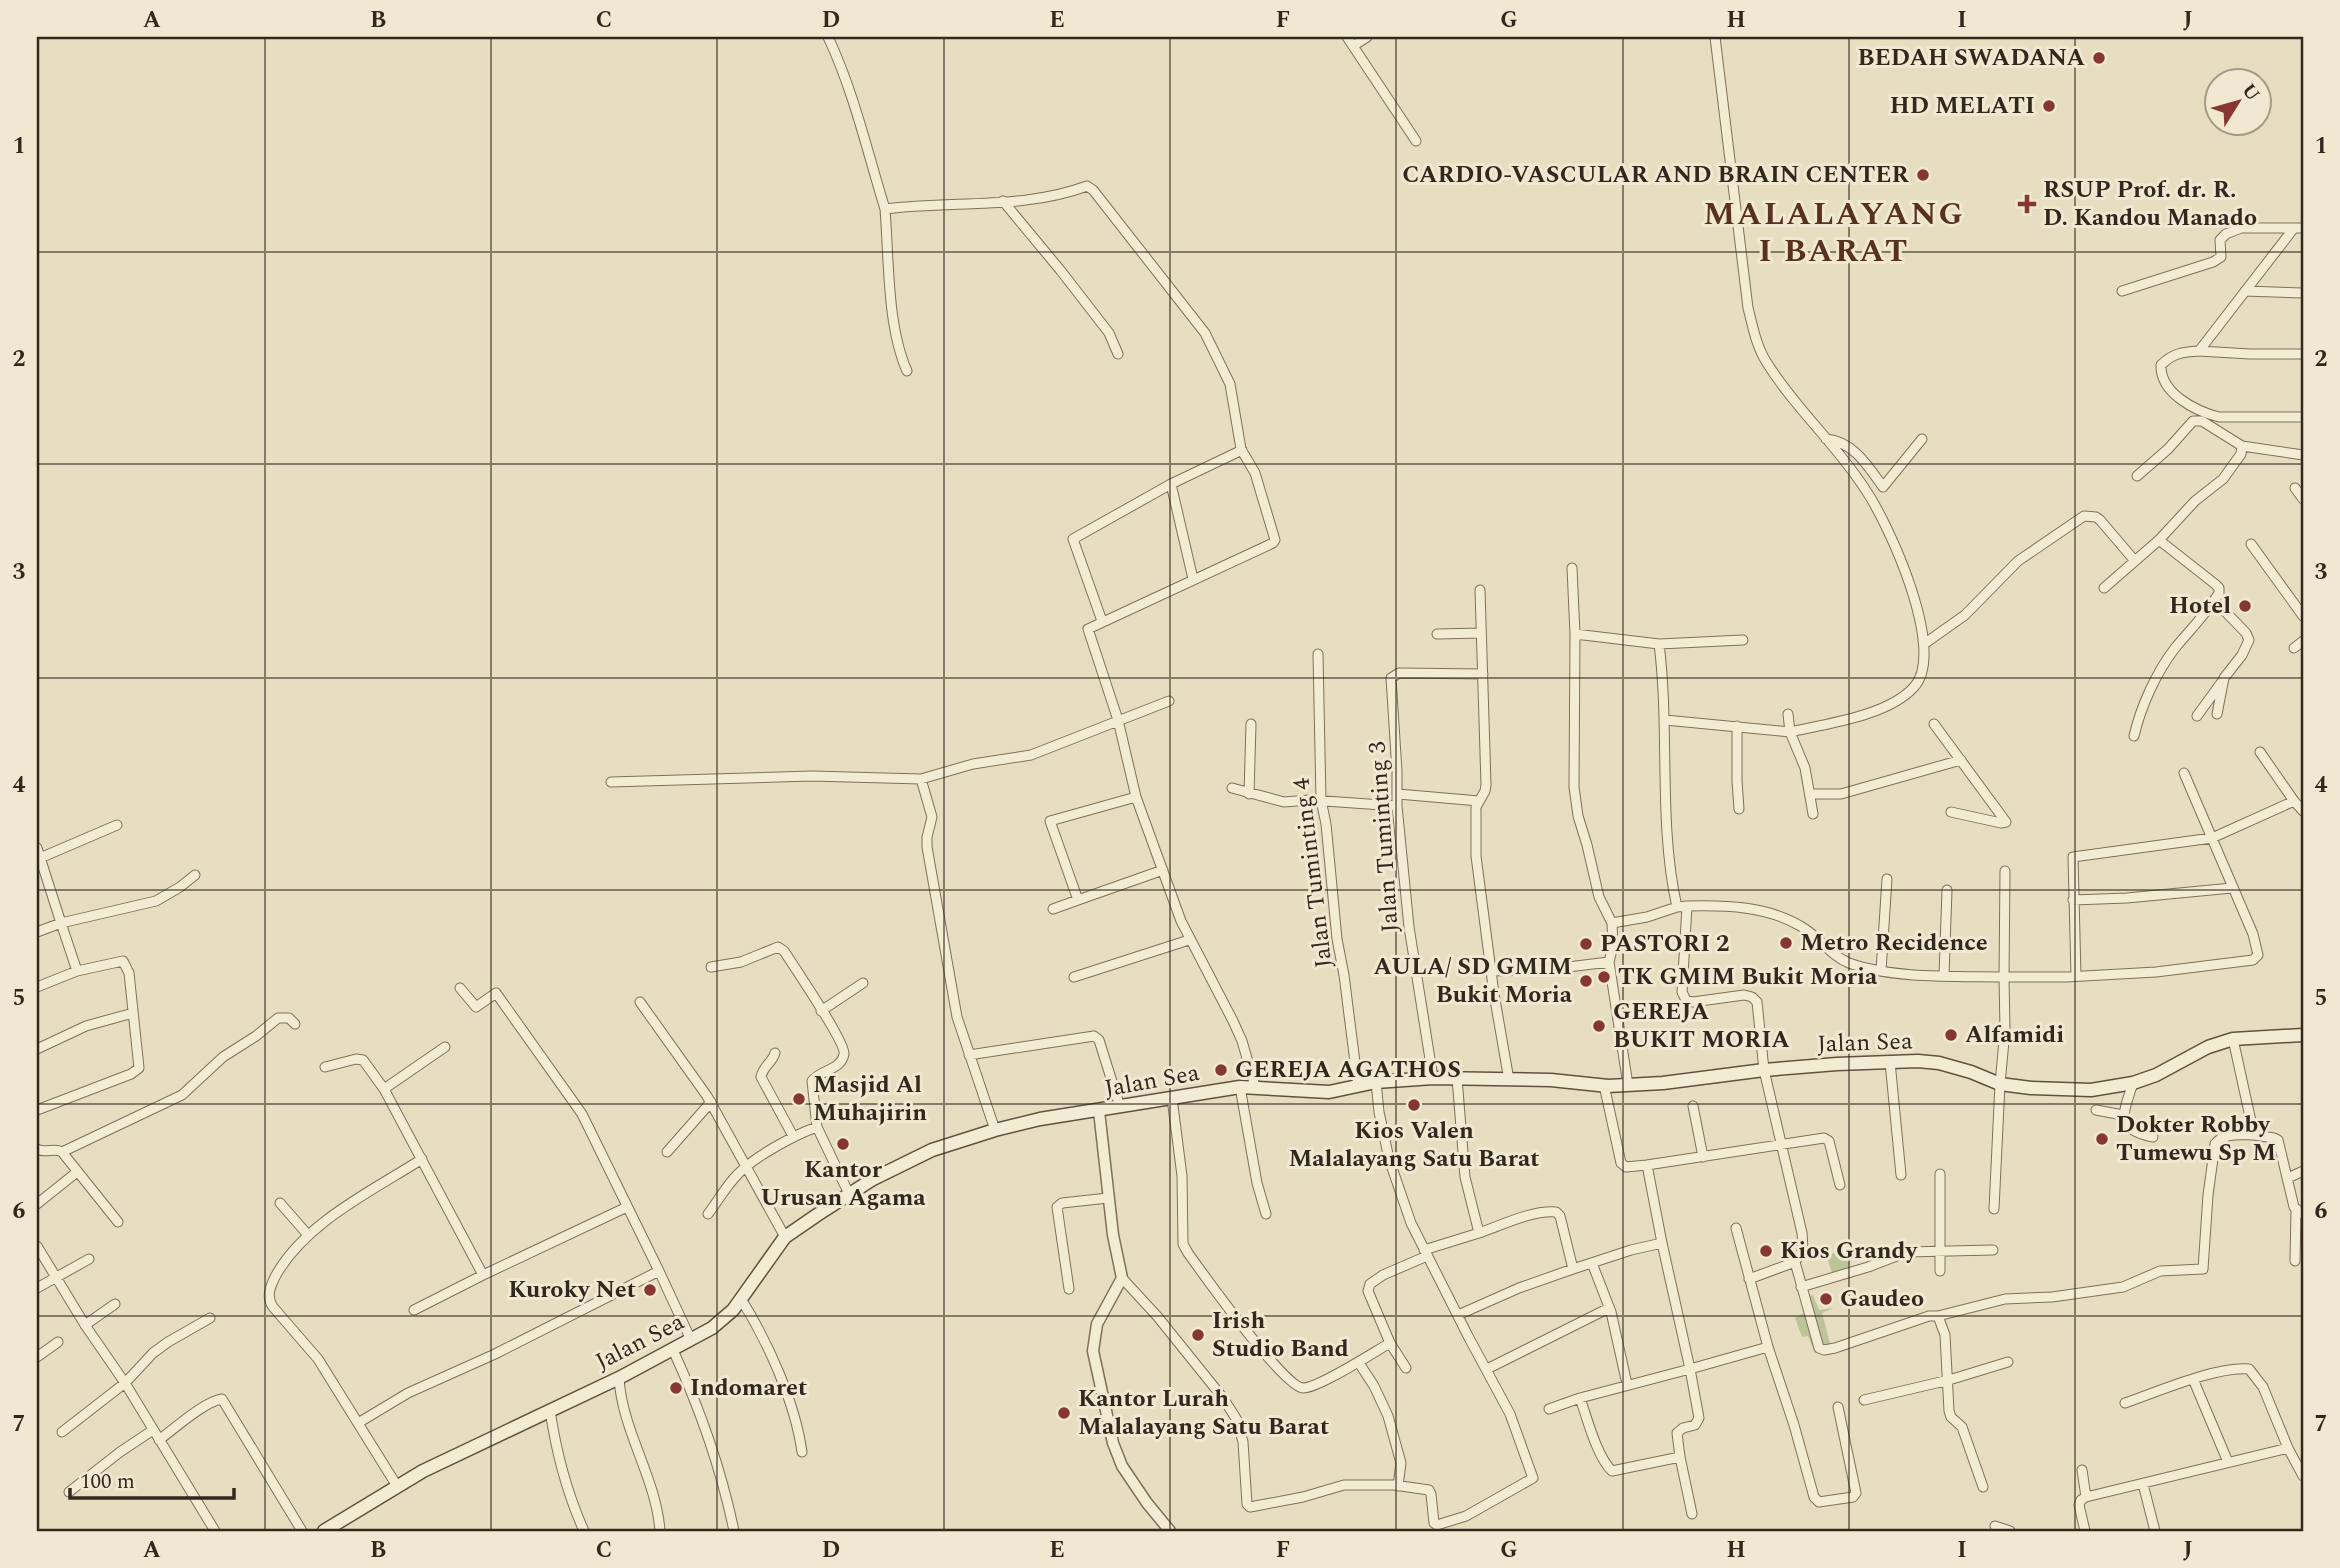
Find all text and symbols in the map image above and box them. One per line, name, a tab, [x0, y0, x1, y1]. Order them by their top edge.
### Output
text: A	[143, 3, 161, 38]
text: B	[370, 3, 386, 38]
text: C	[596, 3, 612, 38]
text: D	[822, 3, 840, 38]
text: E	[1049, 3, 1065, 38]
text: F	[1276, 3, 1290, 38]
text: G	[1500, 3, 1518, 38]
text: H	[1726, 3, 1746, 38]
text: I	[1957, 3, 1967, 38]
text: J	[2183, 3, 2193, 38]
place label: BEDAH SWADANA	[1858, 40, 2085, 76]
marker: BEDAH SWADANA	[2091, 50, 2107, 66]
north arrow	[2204, 66, 2274, 136]
text: U	[2234, 78, 2267, 108]
place label: HD MELATI	[1890, 88, 2035, 124]
marker: HD MELATI	[2041, 98, 2057, 114]
text: 1	[13, 129, 25, 164]
text: 1	[2315, 129, 2327, 164]
place label: CARDIO-VASCULAR AND BRAIN CENTER	[1402, 157, 1910, 193]
marker: CARDIO-VASCULAR AND BRAIN CENTER	[1915, 167, 1931, 183]
place label: RSUP Prof. dr. R. D. Kandou Manado	[2043, 172, 2257, 236]
district label: MALALAYANG I BARAT	[1703, 190, 1965, 276]
marker: RSUP Prof. dr. R. D. Kandou Manado	[2017, 194, 2037, 214]
text: 2	[13, 342, 26, 377]
text: 2	[2315, 342, 2328, 377]
text: 3	[13, 555, 26, 590]
text: 3	[2315, 555, 2328, 590]
place label: Hotel	[2169, 588, 2231, 624]
marker: Hotel	[2237, 598, 2253, 614]
street label: Jalan Tuminting 3	[1359, 740, 1409, 934]
text: 4	[13, 768, 26, 803]
text: 4	[2315, 768, 2328, 803]
street label: Jalan Tuminting 4	[1283, 776, 1343, 970]
place label: Metro Recidence	[1800, 925, 1988, 961]
place label: PASTORI 2	[1600, 926, 1730, 962]
marker: Metro Recidence	[1778, 935, 1794, 951]
marker: PASTORI 2	[1578, 936, 1594, 952]
place label: AULA/ SD GMIM Bukit Moria	[1374, 949, 1573, 1013]
place label: TK GMIM Bukit Moria	[1618, 959, 1878, 995]
marker: TK GMIM Bukit Moria	[1596, 969, 1612, 985]
marker: AULA/ SD GMIM Bukit Moria	[1578, 973, 1594, 989]
text: 5	[13, 981, 25, 1016]
text: 5	[2315, 981, 2327, 1016]
place label: GEREJA BUKIT MORIA	[1613, 994, 1790, 1058]
place label: Alfamidi	[1965, 1017, 2064, 1053]
marker: GEREJA BUKIT MORIA	[1591, 1018, 1607, 1034]
street label: Jalan Sea	[1817, 1023, 1914, 1063]
marker: Alfamidi	[1943, 1027, 1959, 1043]
place label: GEREJA AGATHOS	[1235, 1052, 1461, 1088]
street label: Jalan Sea	[1102, 1055, 1203, 1107]
marker: GEREJA AGATHOS	[1213, 1062, 1229, 1078]
place label: Masjid Al Muhajirin	[813, 1067, 927, 1131]
marker: Masjid Al Muhajirin	[791, 1091, 807, 1107]
marker: Kios Valen Malalayang Satu Barat	[1406, 1097, 1422, 1113]
place label: Dokter Robby Tumewu Sp M	[2116, 1107, 2276, 1171]
place label: Kios Valen Malalayang Satu Barat	[1288, 1113, 1540, 1177]
marker: Dokter Robby Tumewu Sp M	[2094, 1131, 2110, 1147]
marker: Kantor Urusan Agama	[835, 1136, 851, 1152]
place label: Kantor Urusan Agama	[760, 1152, 926, 1216]
text: 6	[13, 1194, 26, 1229]
text: 6	[2315, 1194, 2328, 1229]
place label: Kios Grandy	[1780, 1233, 1919, 1269]
marker: Kios Grandy	[1758, 1243, 1774, 1259]
place label: Kuroky Net	[508, 1272, 636, 1308]
place label: Gaudeo	[1840, 1281, 1924, 1317]
marker: Kuroky Net	[642, 1282, 658, 1298]
marker: Gaudeo	[1818, 1291, 1834, 1307]
place label: Irish Studio Band	[1212, 1303, 1349, 1367]
street label: Jalan Sea	[589, 1304, 691, 1380]
marker: Irish Studio Band	[1190, 1327, 1206, 1343]
place label: Indomaret	[690, 1370, 807, 1406]
marker: Indomaret	[668, 1380, 684, 1396]
place label: Kantor Lurah Malalayang Satu Barat	[1078, 1381, 1329, 1445]
marker: Kantor Lurah Malalayang Satu Barat	[1056, 1405, 1072, 1421]
text: 7	[13, 1407, 25, 1442]
text: 7	[2315, 1407, 2327, 1442]
scale bar	[70, 1456, 234, 1500]
text: 100 m	[80, 1466, 135, 1498]
text: A	[143, 1533, 161, 1568]
text: B	[370, 1533, 386, 1568]
text: C	[596, 1533, 612, 1568]
text: D	[822, 1533, 840, 1568]
text: E	[1049, 1533, 1065, 1568]
text: F	[1276, 1533, 1290, 1568]
text: G	[1500, 1533, 1518, 1568]
text: H	[1726, 1533, 1746, 1568]
text: I	[1957, 1533, 1967, 1568]
text: J	[2183, 1533, 2193, 1568]

